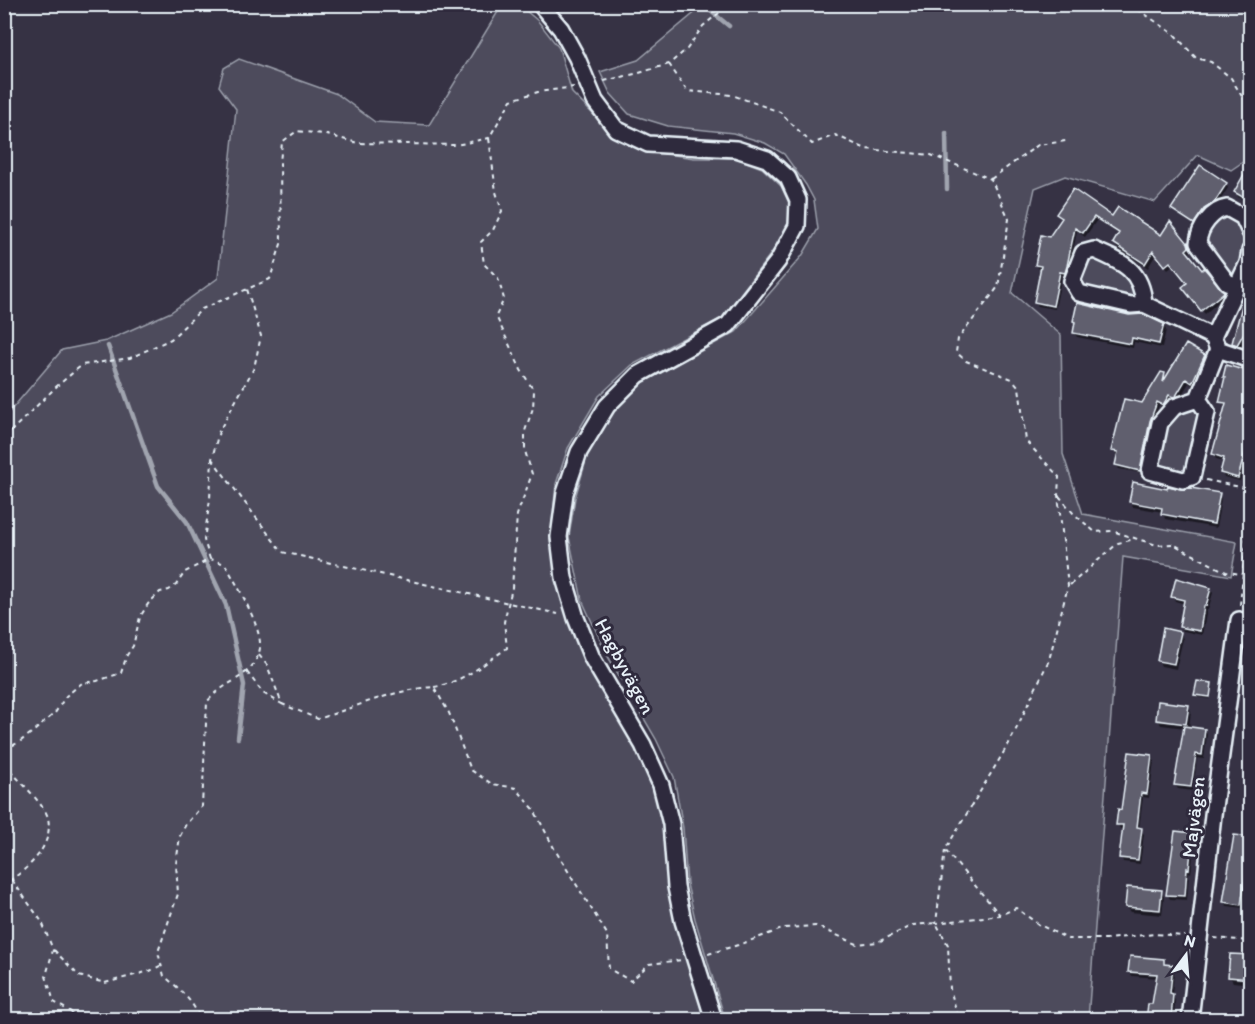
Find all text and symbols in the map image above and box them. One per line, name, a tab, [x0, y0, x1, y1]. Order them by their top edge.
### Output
street label: Hagbyvägen	[590, 614, 660, 718]
street label: Majvägen	[1176, 775, 1210, 859]
north arrow	[1156, 925, 1216, 985]
text: N	[1182, 930, 1198, 952]

